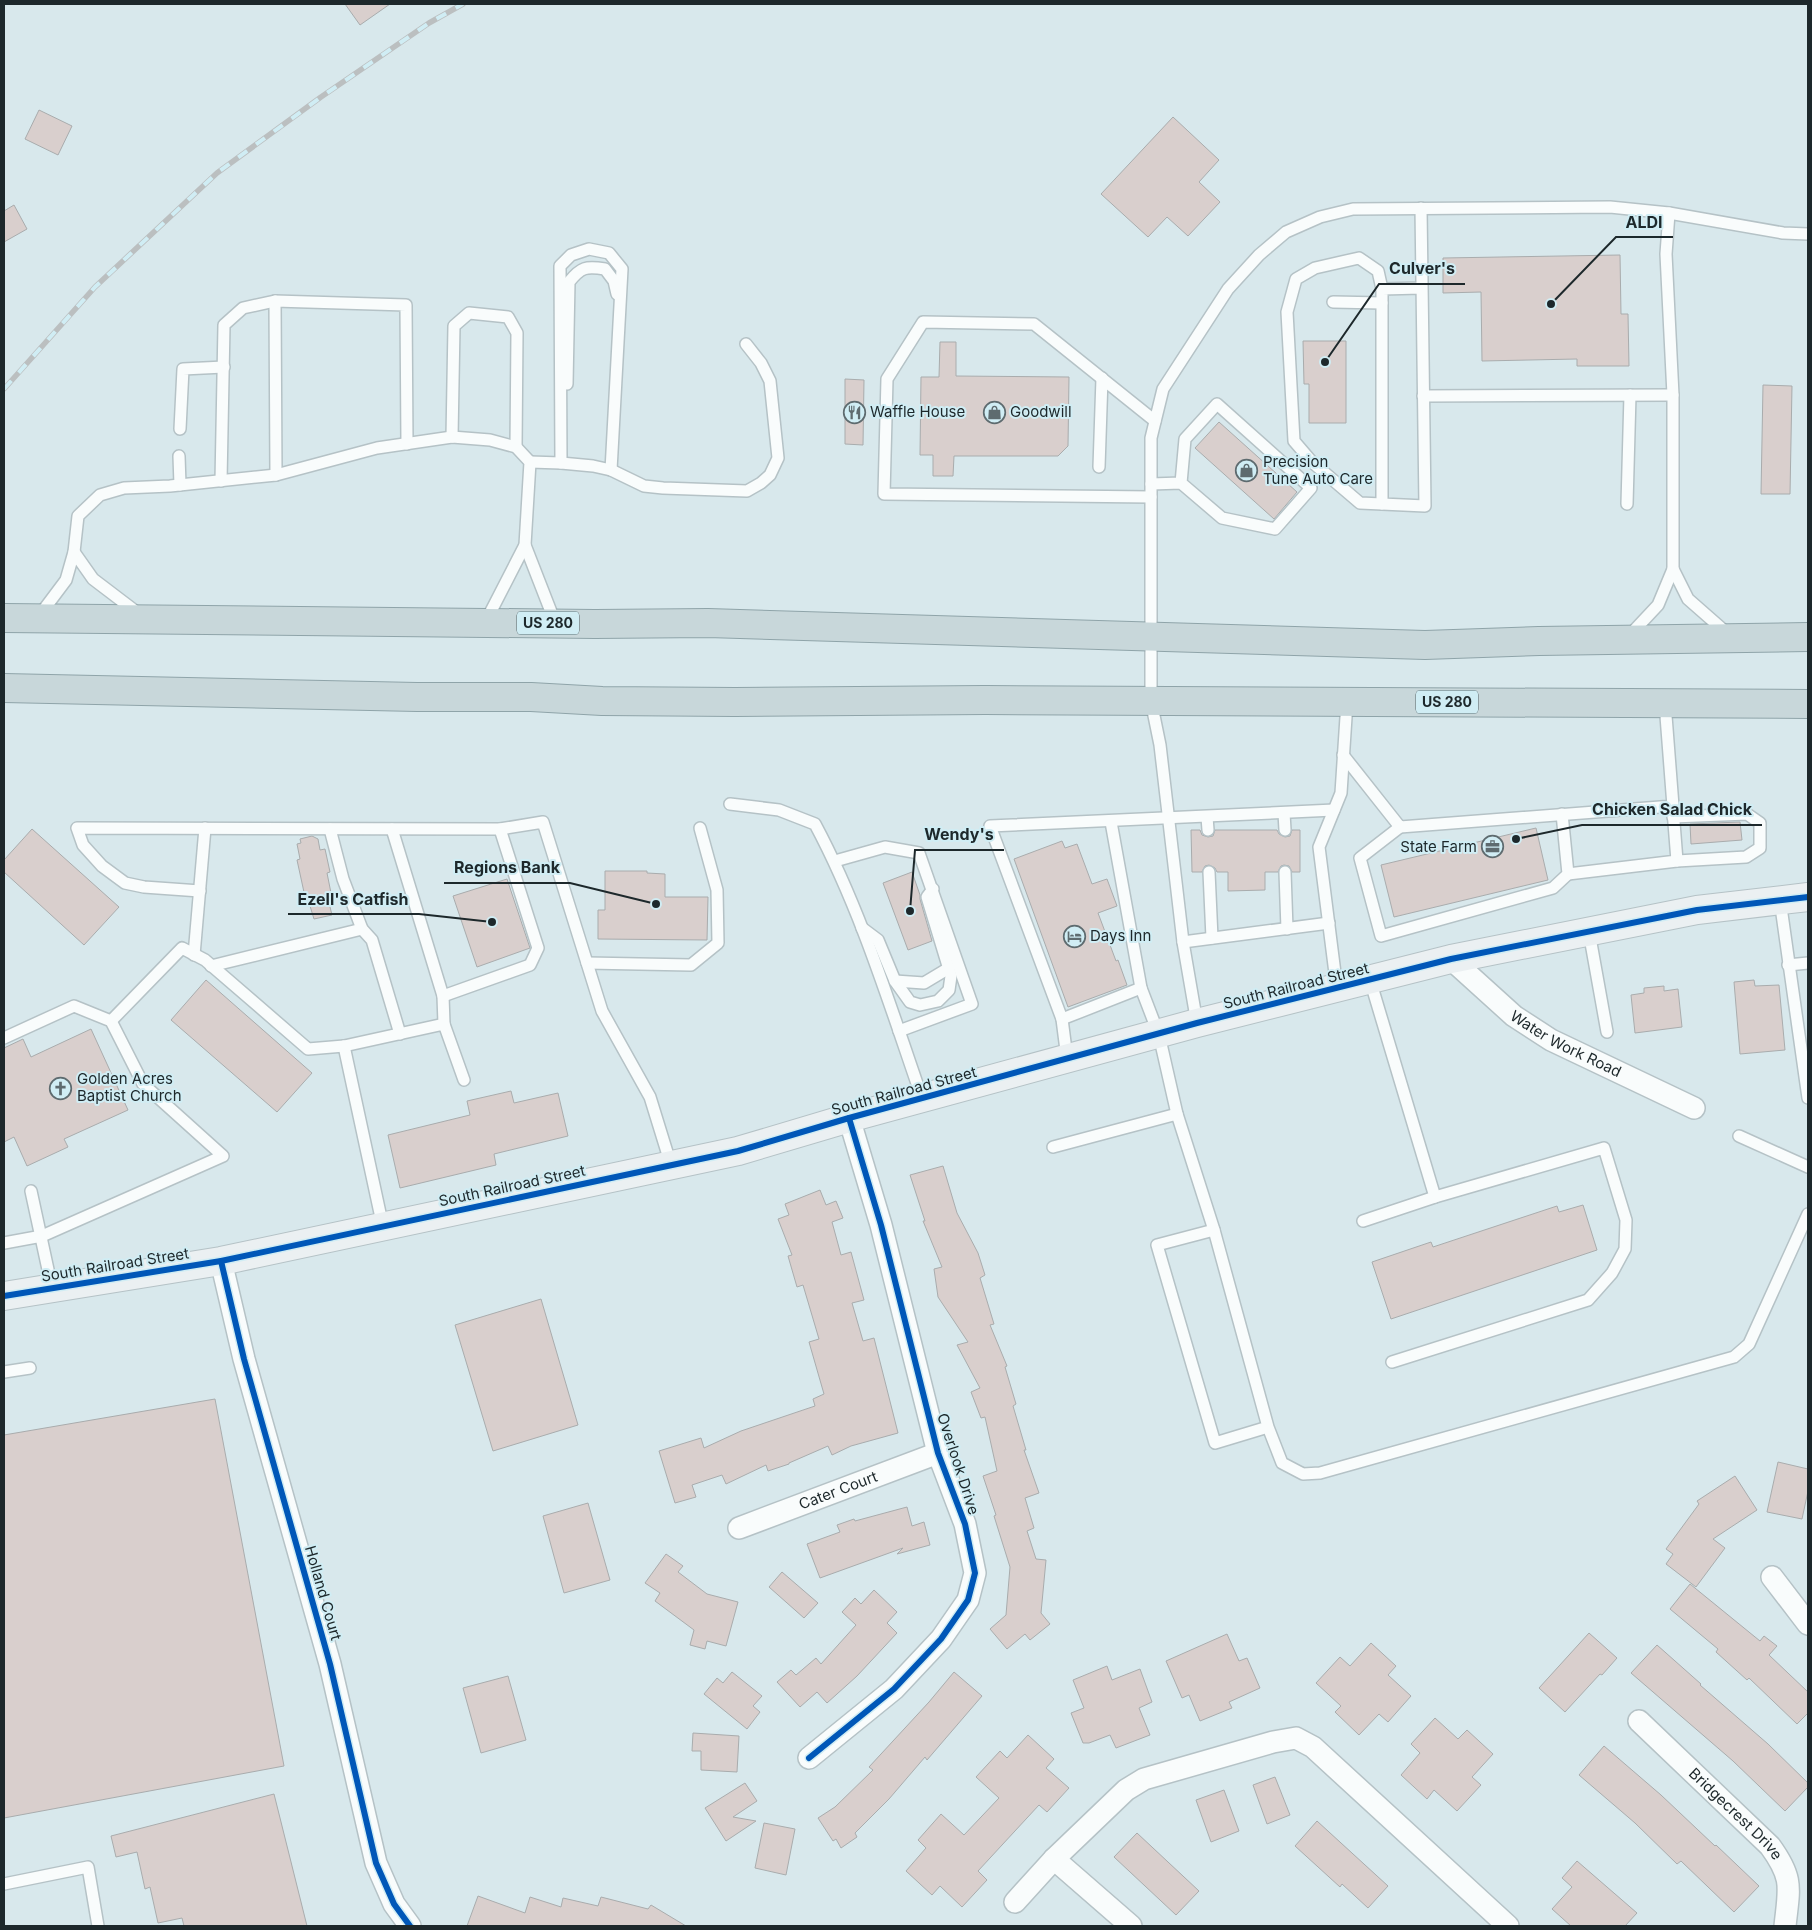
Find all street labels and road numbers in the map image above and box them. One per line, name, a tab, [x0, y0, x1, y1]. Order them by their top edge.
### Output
road number: US 280	[517, 612, 579, 634]
road number: US 280	[1416, 690, 1478, 714]
street label: South Railroad Street	[1221, 958, 1371, 1013]
street label: Water Work Road	[1507, 1006, 1625, 1081]
street label: South Railroad Street	[829, 1062, 979, 1119]
street label: South Railroad Street	[437, 1161, 587, 1210]
street label: South Railroad Street	[40, 1243, 190, 1286]
street label: Overlook Drive	[933, 1411, 984, 1517]
street label: Cater Court	[796, 1467, 880, 1514]
street label: Holland Court	[301, 1543, 346, 1643]
street label: Bridgecrest Drive	[1685, 1764, 1787, 1863]

